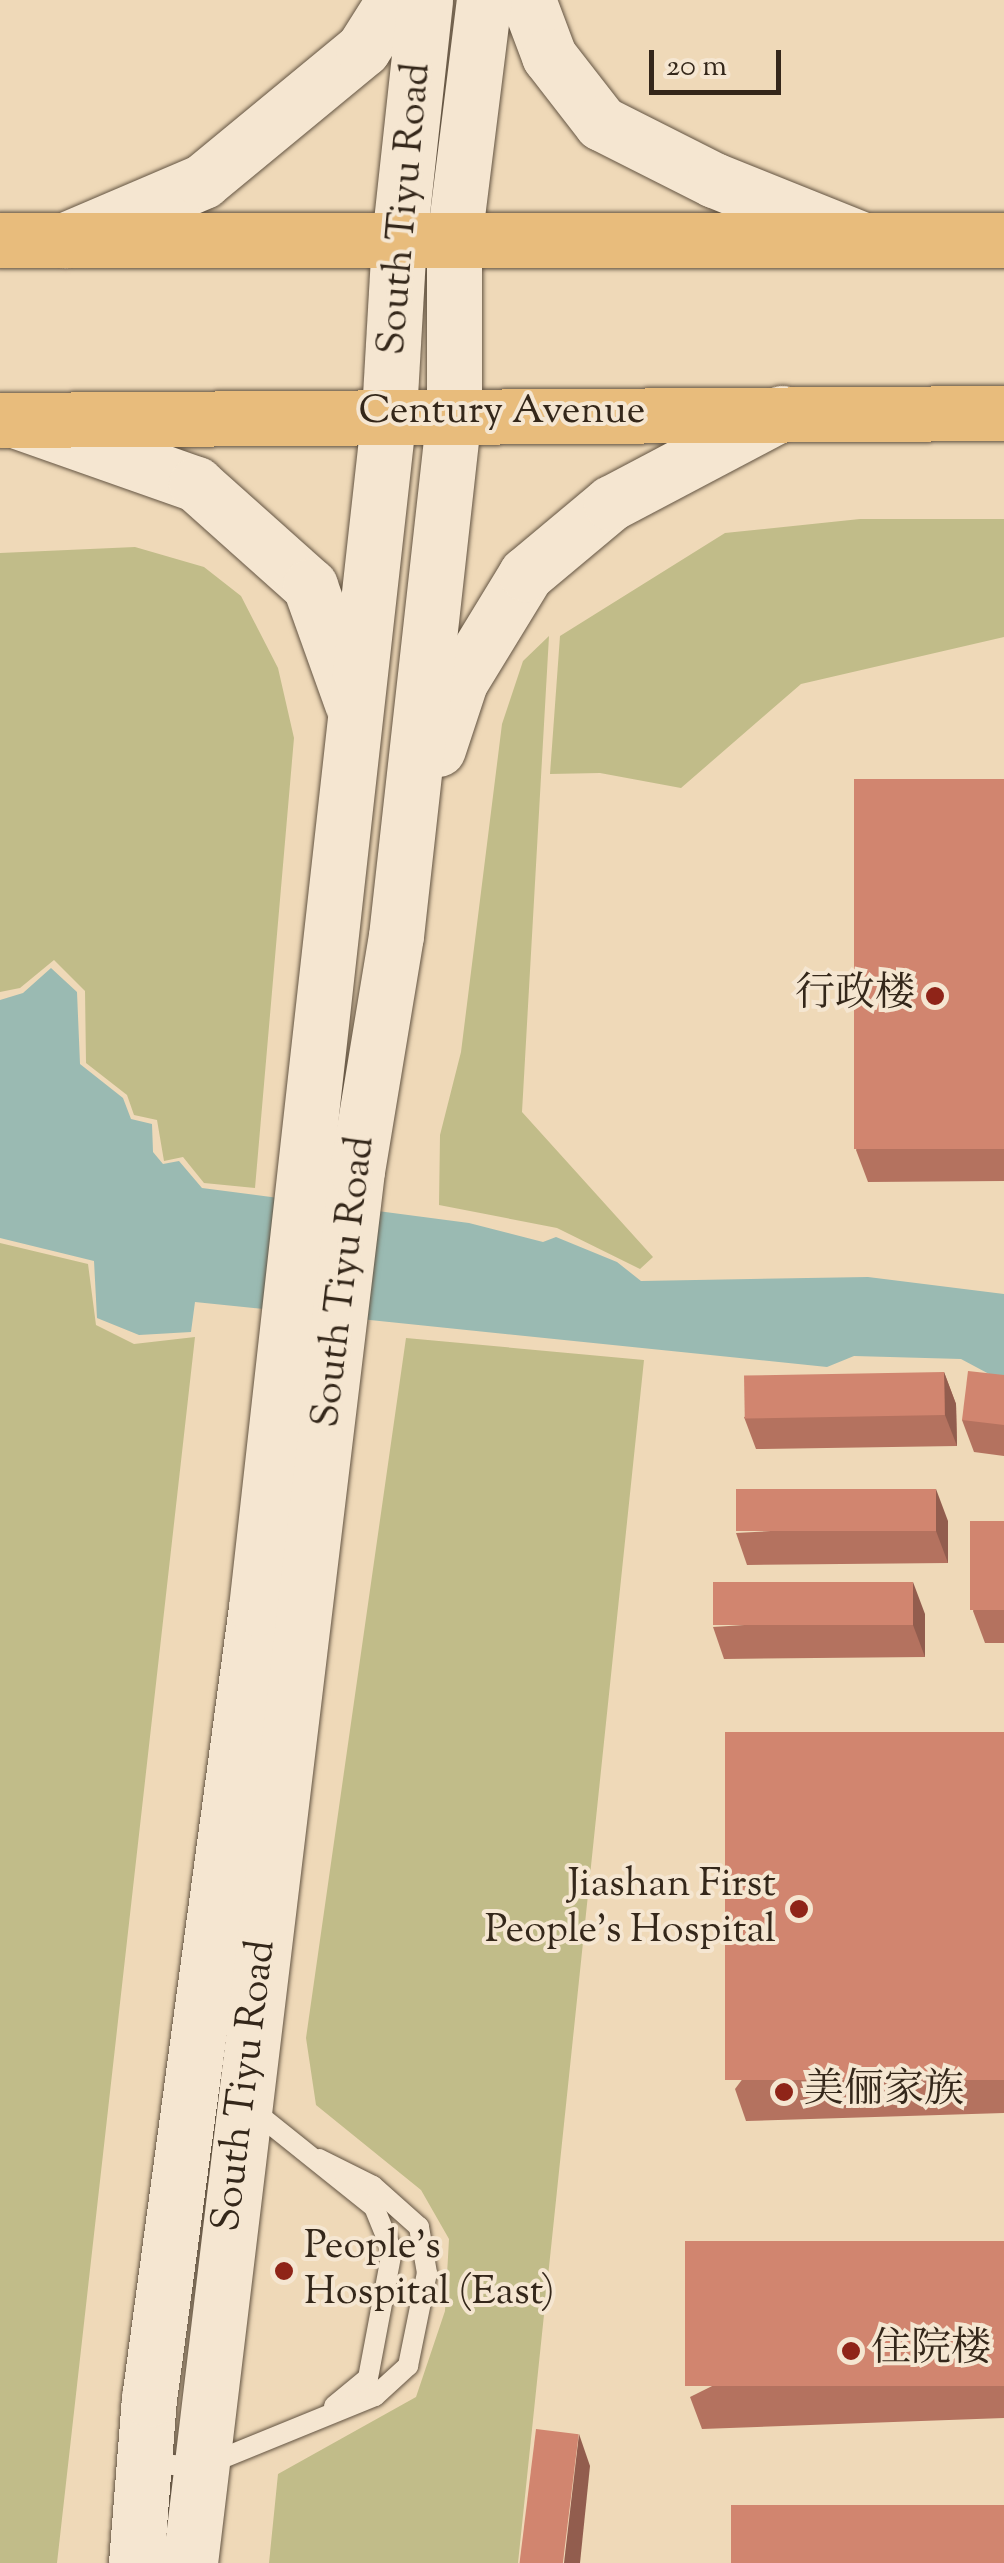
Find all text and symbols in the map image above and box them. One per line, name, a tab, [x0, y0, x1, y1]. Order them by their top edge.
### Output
scale bar	[654, 30, 786, 92]
text: 20 m	[666, 46, 727, 89]
street label: South Tiyu Road	[369, 61, 443, 357]
street label: Century Avenue	[359, 389, 645, 437]
place label: 行政楼	[795, 972, 915, 1020]
marker: 行政楼	[924, 985, 946, 1007]
street label: South Tiyu Road	[303, 1134, 387, 1430]
place label: Jiashan First People's Hospital	[485, 1862, 776, 1956]
marker: Jiashan First People's Hospital	[786, 1896, 812, 1922]
street label: South Tiyu Road	[204, 1938, 288, 2234]
place label: 美俪家族	[804, 2068, 964, 2116]
marker: 美俪家族	[773, 2081, 795, 2103]
place label: People's Hospital (East)	[304, 2224, 555, 2318]
marker: People's Hospital (East)	[273, 2260, 295, 2282]
place label: 住院楼	[871, 2327, 991, 2375]
marker: 住院楼	[840, 2340, 862, 2362]

